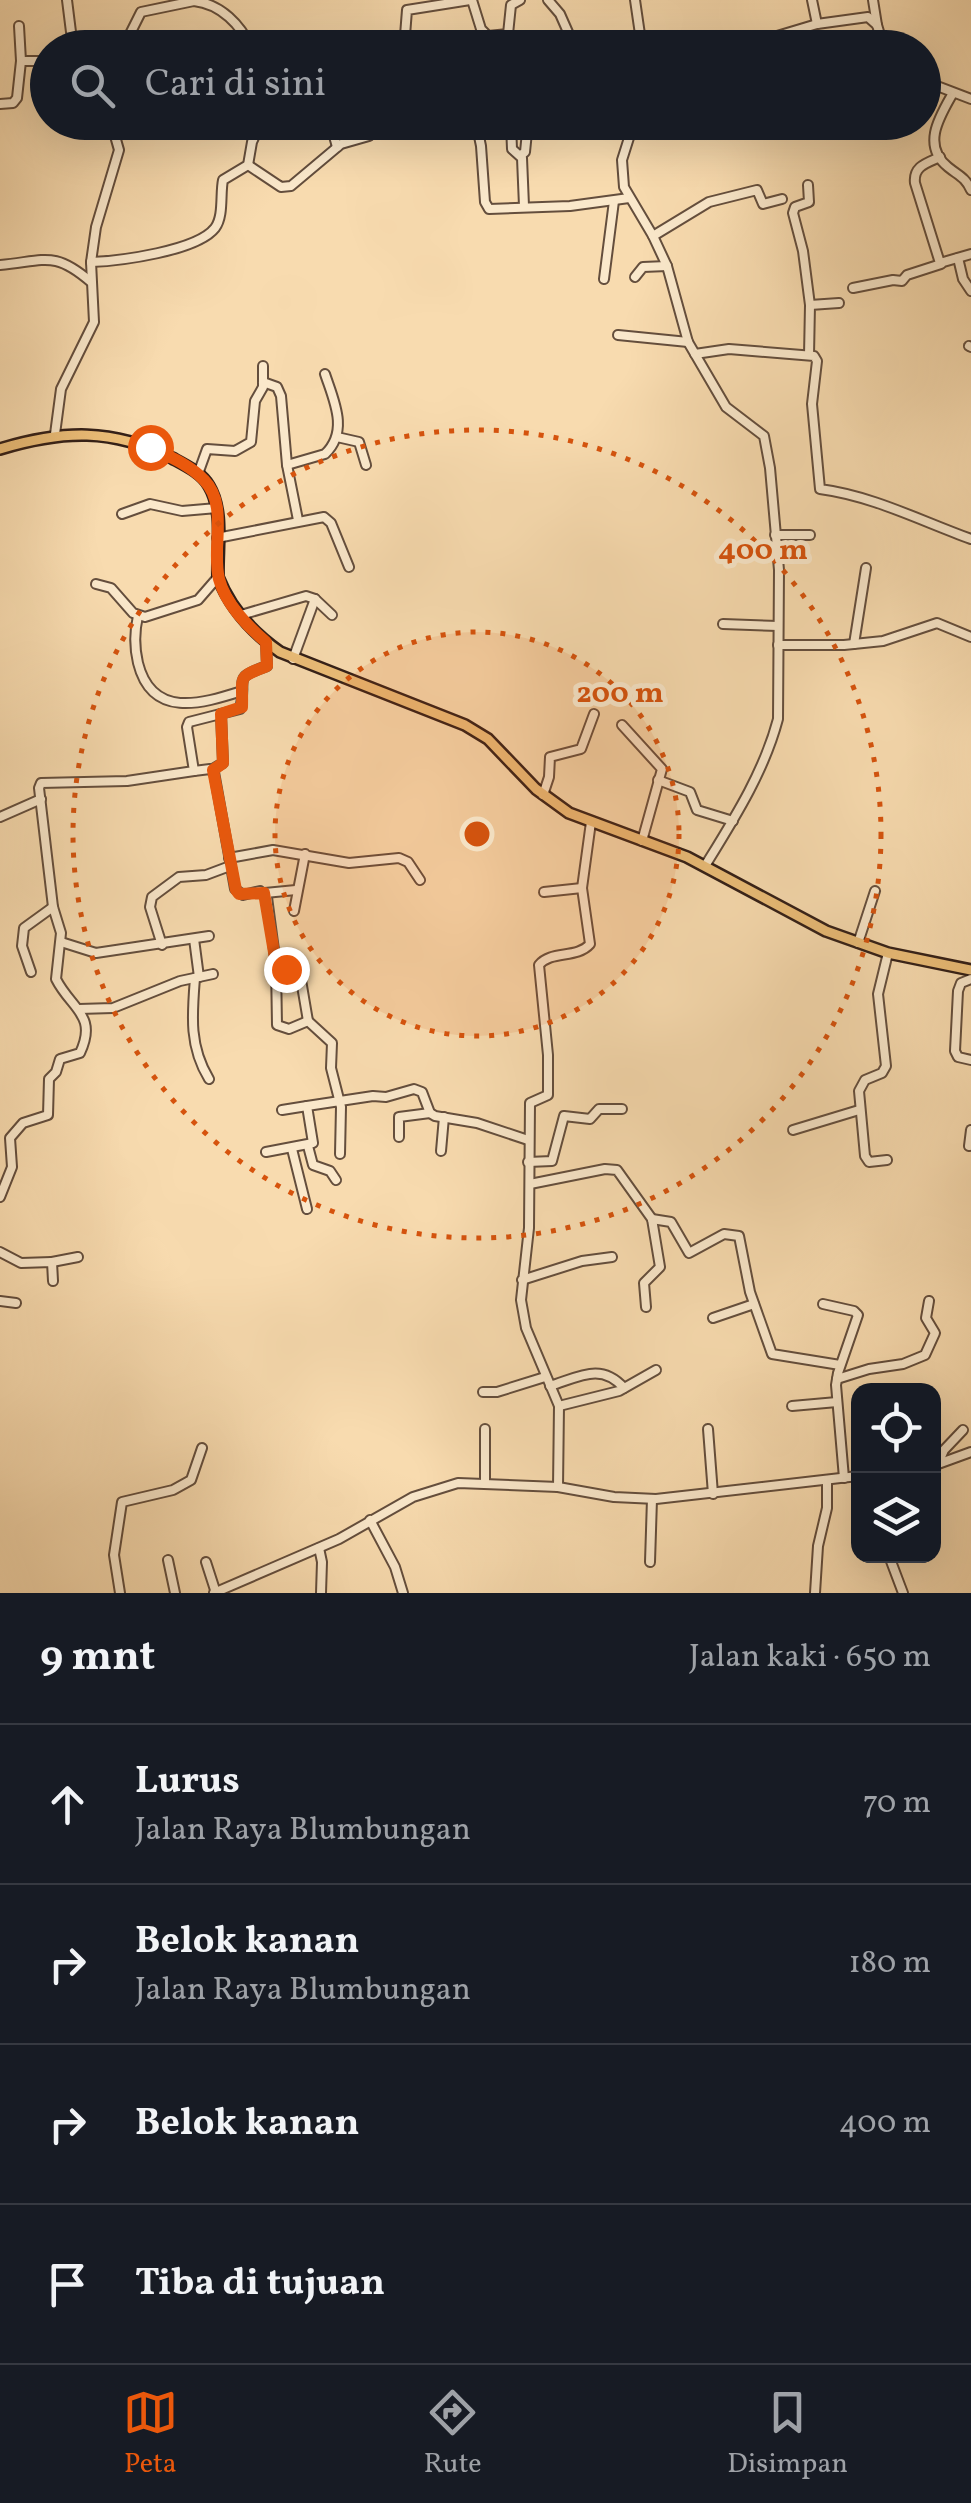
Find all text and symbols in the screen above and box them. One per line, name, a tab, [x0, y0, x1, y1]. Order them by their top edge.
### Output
search box	[30, 30, 941, 140]
icon: search	[65, 58, 120, 113]
text: Cari di sini	[145, 59, 326, 112]
route start	[128, 425, 174, 471]
text: 400 m	[718, 530, 808, 572]
text: 200 m	[576, 673, 664, 715]
centre of rings	[459, 816, 495, 852]
route end	[264, 947, 310, 993]
map controls	[851, 1383, 941, 1563]
button: locate	[851, 1383, 941, 1473]
button: layers	[851, 1473, 941, 1563]
text: 9 mnt	[40, 1629, 155, 1688]
text: Jalan kaki · 650 m	[689, 1636, 931, 1680]
text: Lurus	[135, 1756, 240, 1809]
icon: ahead	[40, 1777, 95, 1832]
text: 70 m	[863, 1782, 931, 1826]
text: Jalan Raya Blumbungan	[135, 1809, 471, 1853]
text: Belok kanan	[135, 1916, 360, 1969]
icon: right	[40, 1937, 95, 1992]
text: 180 m	[848, 1942, 931, 1986]
text: Jalan Raya Blumbungan	[135, 1969, 471, 2013]
icon: right	[40, 2097, 95, 2152]
text: Belok kanan	[135, 2098, 360, 2151]
text: 400 m	[839, 2102, 931, 2146]
icon: arrive	[40, 2257, 95, 2312]
text: Tiba di tujuan	[135, 2258, 385, 2311]
tab: Peta	[123, 2385, 178, 2484]
tab: Rute	[424, 2385, 481, 2484]
tab: Disimpan	[727, 2385, 848, 2484]

